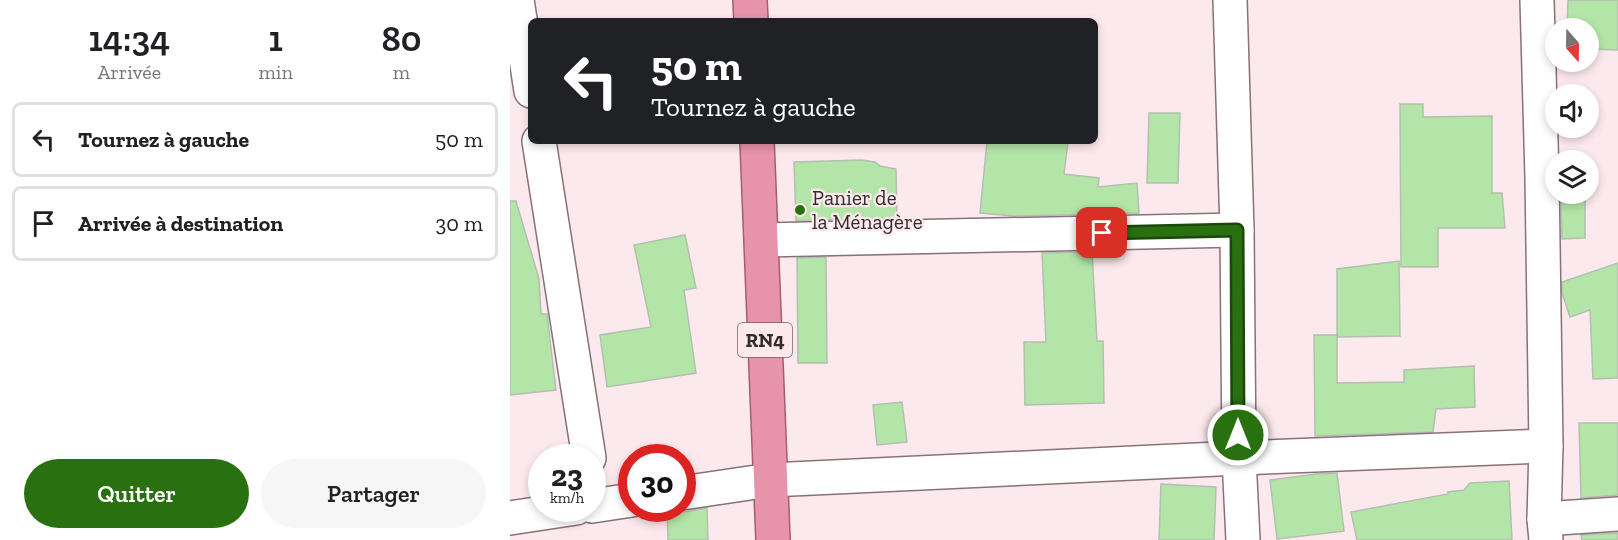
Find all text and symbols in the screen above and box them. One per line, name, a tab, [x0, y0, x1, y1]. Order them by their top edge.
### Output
text: 14:34	[88, 17, 170, 60]
text: 1	[269, 17, 283, 60]
text: 80	[381, 17, 422, 60]
north arrow	[1545, 18, 1599, 72]
map controls	[1545, 18, 1599, 204]
text: 50 m	[651, 40, 742, 91]
icon: left	[552, 42, 630, 120]
text: Arrivée	[97, 60, 161, 84]
text: min	[259, 60, 293, 84]
text: m	[393, 60, 410, 84]
button: sound	[1545, 84, 1599, 138]
text: Tournez à gauche	[651, 91, 856, 123]
icon: left	[27, 123, 60, 156]
text: Tournez à gauche	[78, 126, 249, 153]
text: 50 m	[435, 126, 483, 153]
button: layers	[1545, 150, 1599, 204]
place label: Panier de la Ménagère	[812, 185, 923, 234]
marker: Panier de la Ménagère	[793, 203, 807, 217]
icon: arrive	[27, 207, 60, 240]
pin	[1076, 207, 1127, 258]
text: Arrivée à destination	[78, 210, 283, 237]
text: 30 m	[436, 210, 483, 237]
icon: arrive	[1085, 216, 1118, 249]
road number: RN4	[738, 323, 792, 357]
position arrow	[1206, 403, 1270, 467]
speed limit sign: 30	[618, 444, 696, 522]
text: 23	[551, 458, 583, 494]
button: Quitter	[24, 459, 249, 528]
button: Partager	[261, 459, 486, 528]
text: km/h	[550, 489, 584, 507]

